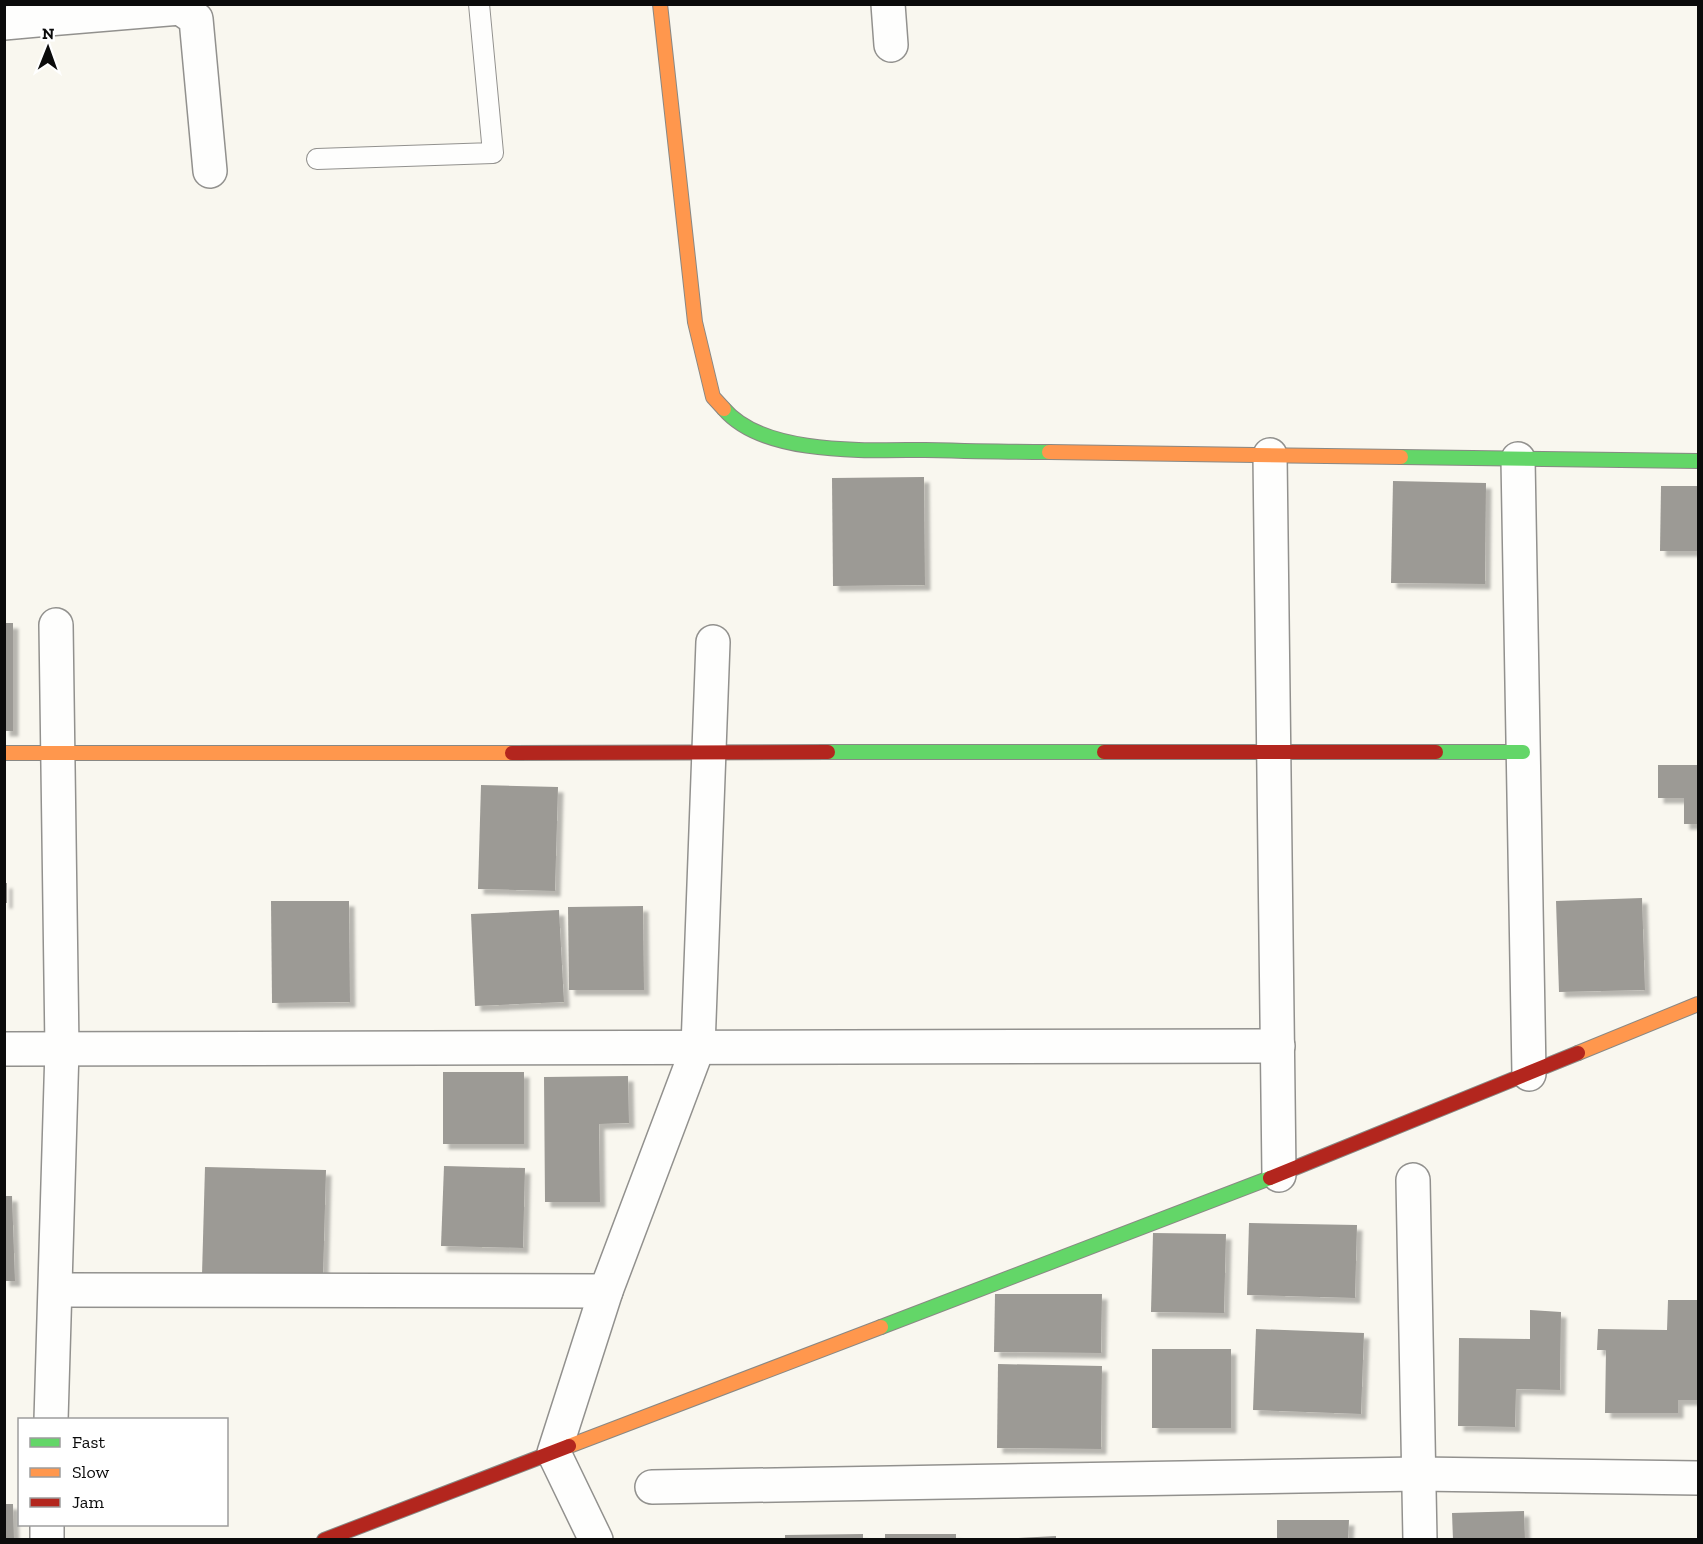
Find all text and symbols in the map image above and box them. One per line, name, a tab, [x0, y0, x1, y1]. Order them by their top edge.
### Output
north arrow	[18, 18, 78, 78]
text: N	[42, 24, 55, 43]
legend	[18, 1418, 228, 1526]
text: Fast	[72, 1431, 105, 1453]
text: Slow	[72, 1461, 109, 1483]
text: Jam	[72, 1491, 104, 1513]

